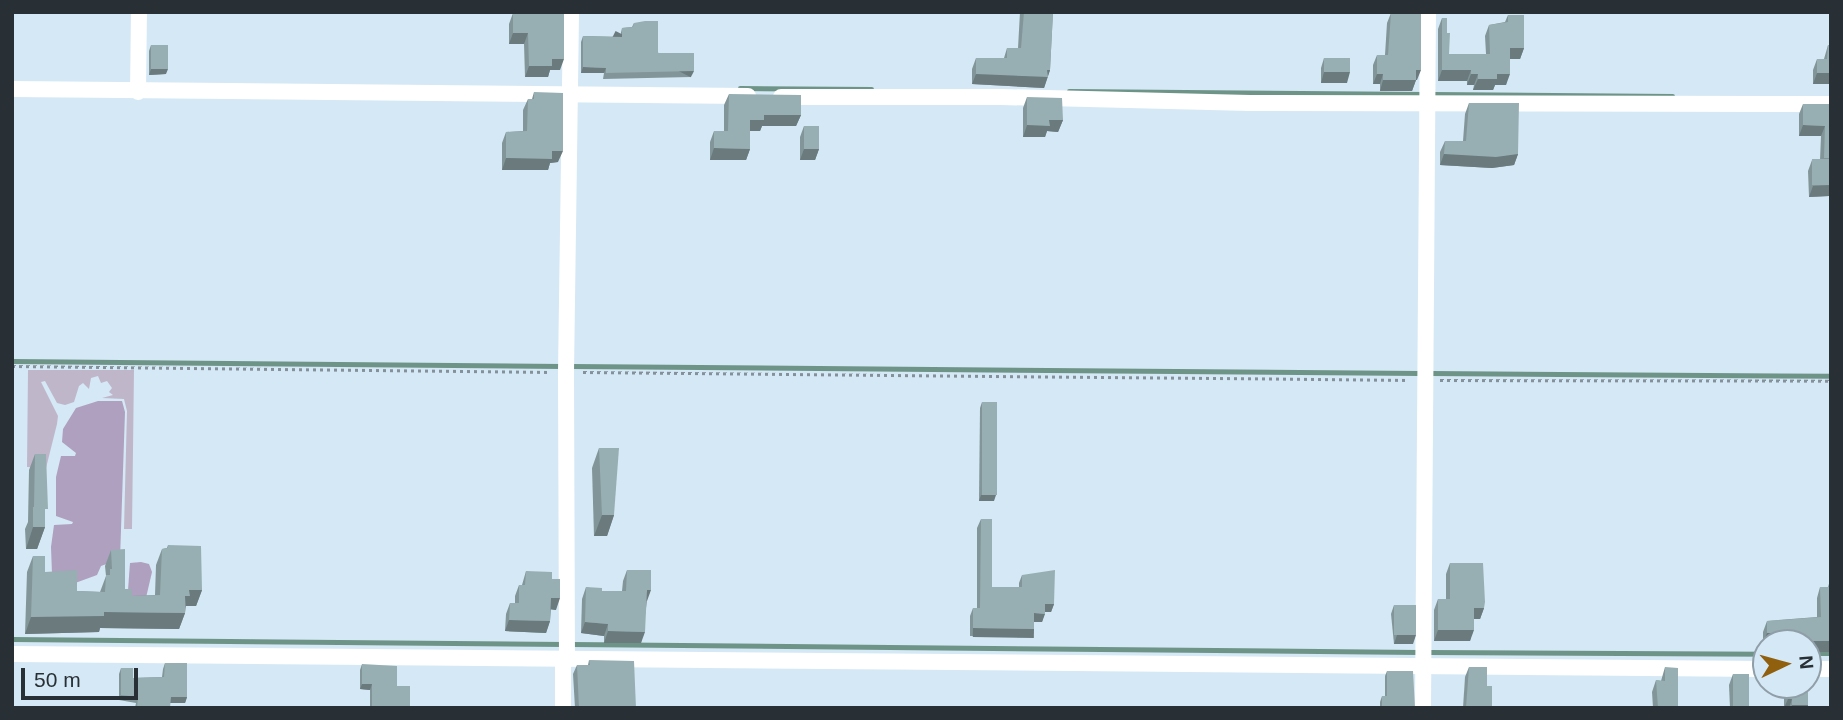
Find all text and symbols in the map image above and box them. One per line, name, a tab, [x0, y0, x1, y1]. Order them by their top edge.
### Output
north arrow	[1752, 629, 1822, 699]
scale bar	[24, 654, 142, 698]
text: N	[1795, 655, 1817, 670]
text: 50 m	[34, 668, 81, 691]

